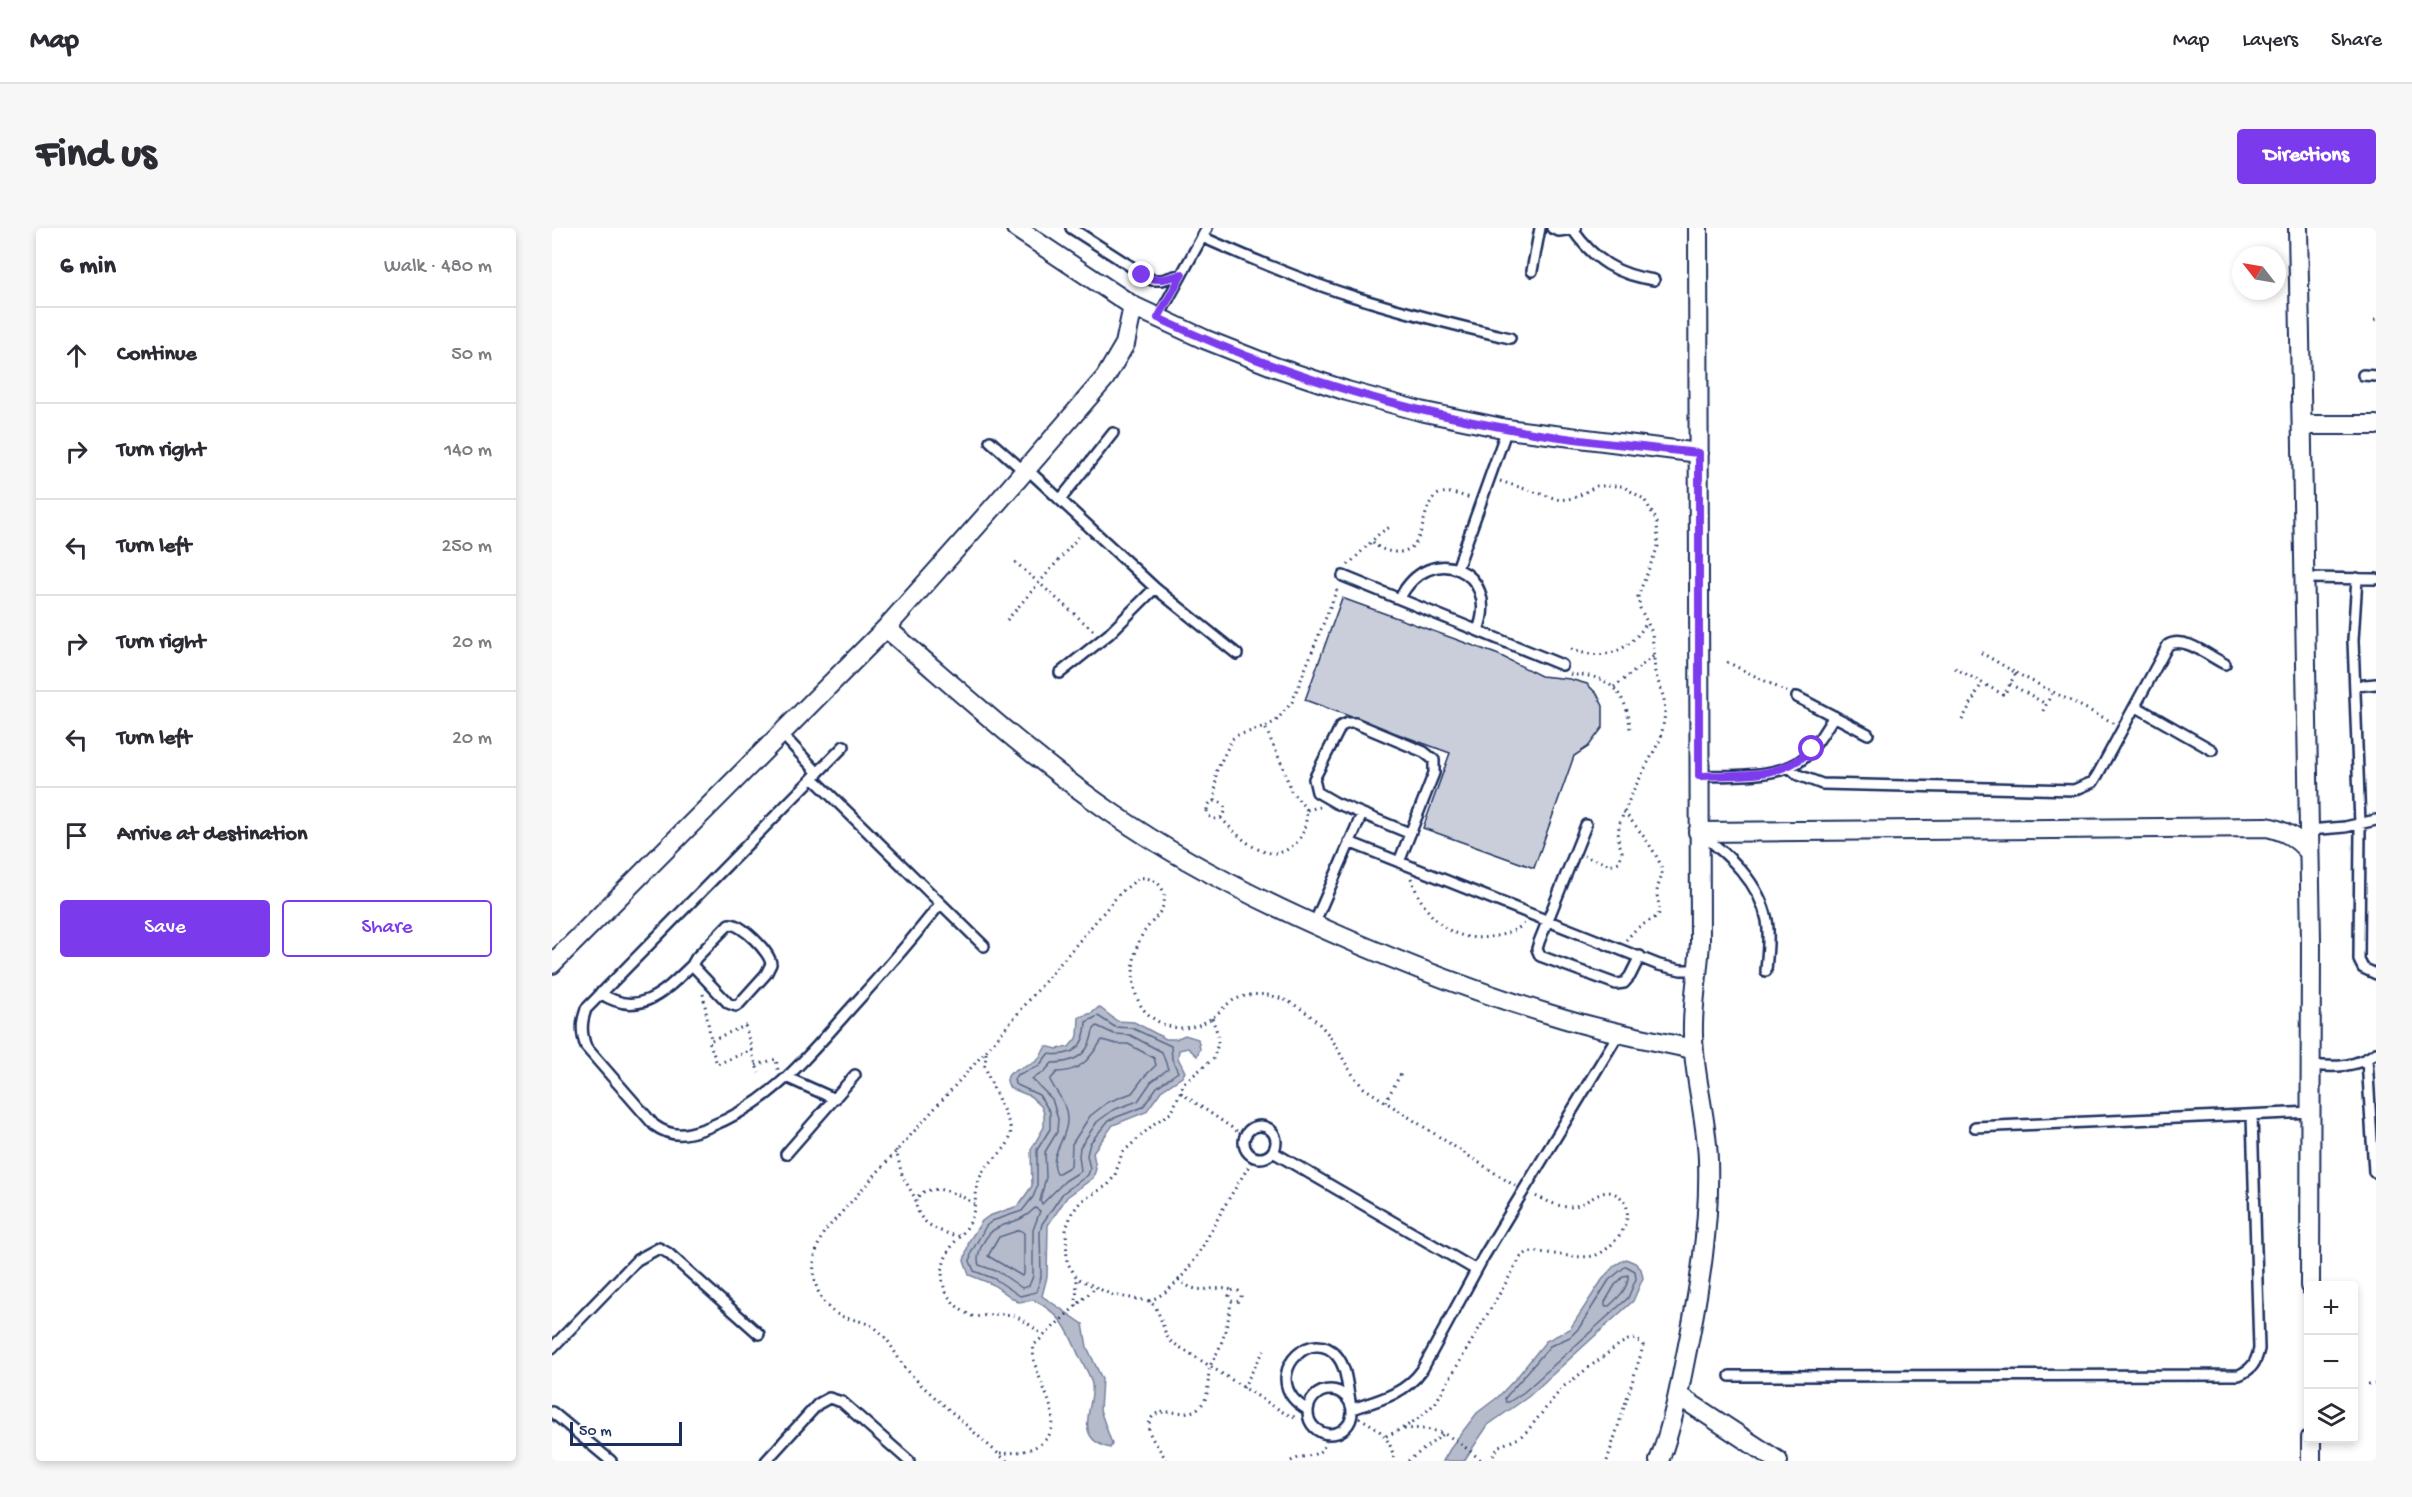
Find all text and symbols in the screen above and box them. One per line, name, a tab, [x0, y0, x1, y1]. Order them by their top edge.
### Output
text: Map	[30, 25, 79, 58]
text: Map	[2173, 29, 2209, 54]
text: Layers	[2242, 29, 2298, 54]
text: Share	[2331, 29, 2382, 54]
button: Directions	[2237, 129, 2376, 184]
text: Find us	[36, 132, 156, 181]
north arrow	[2232, 246, 2286, 300]
text: 6 min	[60, 252, 116, 283]
text: Walk · 480 m	[384, 256, 492, 279]
route end	[1128, 261, 1154, 287]
icon: ahead	[60, 339, 93, 372]
text: Continue	[117, 342, 197, 368]
text: 50 m	[451, 344, 492, 367]
icon: right	[60, 435, 93, 468]
text: Turn right	[117, 438, 205, 464]
text: 140 m	[444, 440, 492, 463]
icon: left	[60, 531, 93, 564]
text: Turn left	[117, 534, 191, 560]
text: 250 m	[441, 536, 492, 559]
icon: right	[60, 627, 93, 660]
text: Turn right	[117, 630, 205, 656]
text: 20 m	[452, 632, 492, 655]
icon: left	[60, 723, 93, 756]
text: Turn left	[117, 726, 191, 752]
text: 20 m	[452, 728, 492, 751]
route start	[1798, 735, 1824, 761]
icon: arrive	[60, 819, 93, 852]
text: Arrive at destination	[117, 822, 307, 848]
button: Save	[60, 900, 270, 957]
button: Share	[282, 900, 492, 957]
map controls	[2304, 1281, 2358, 1443]
button: +	[2304, 1281, 2358, 1335]
button: −	[2304, 1335, 2358, 1389]
button: layers	[2304, 1389, 2358, 1443]
scale bar	[570, 1419, 682, 1446]
text: 50 m	[579, 1423, 612, 1442]

